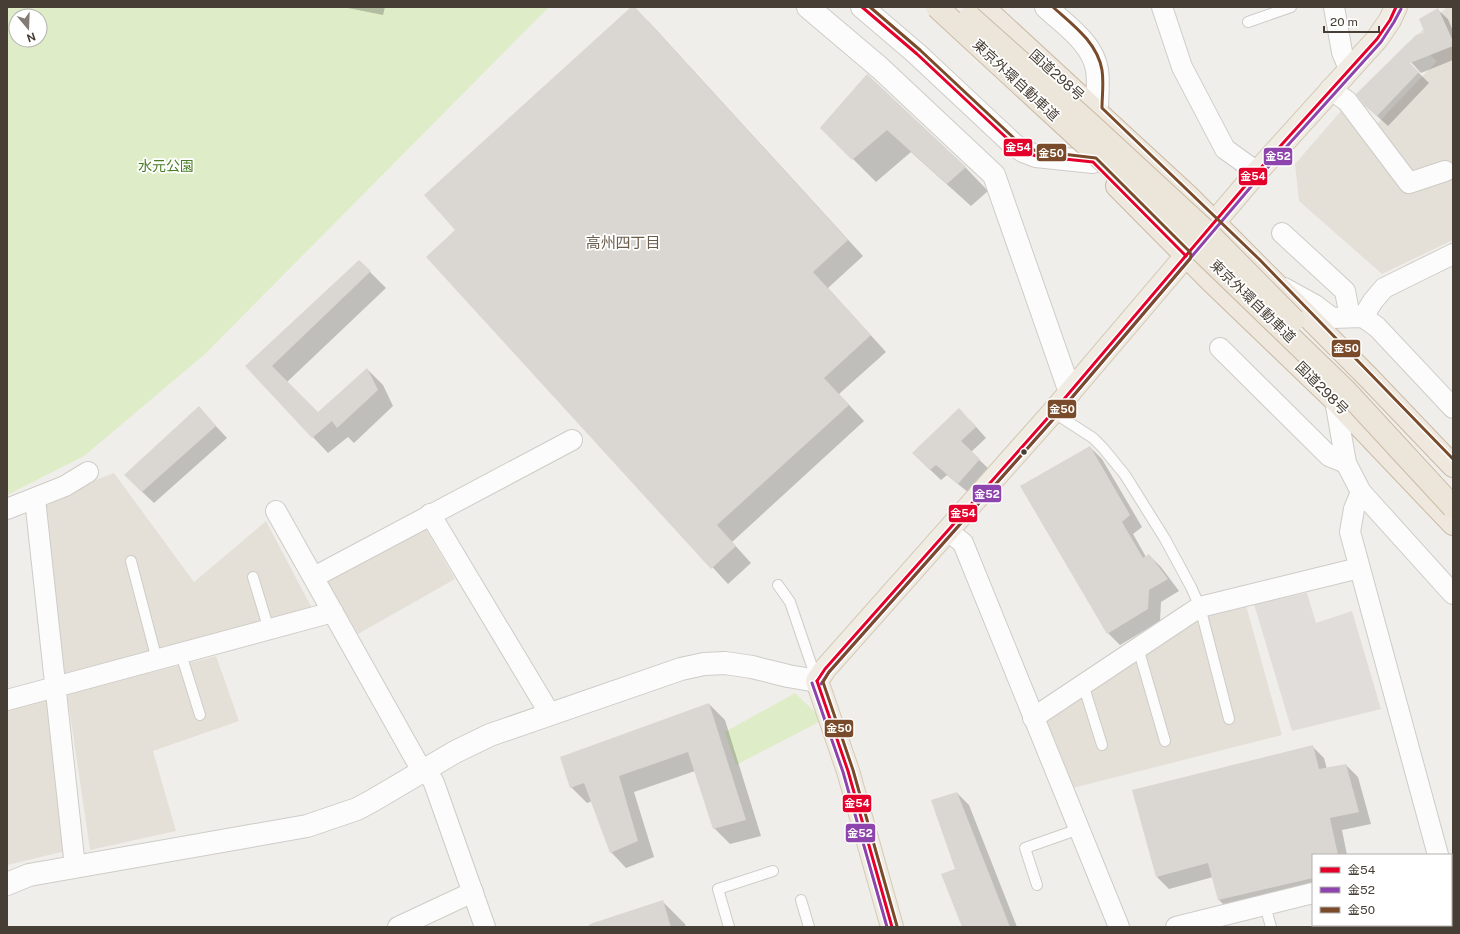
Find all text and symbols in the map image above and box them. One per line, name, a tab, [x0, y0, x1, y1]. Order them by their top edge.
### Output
north arrow	[8, 8, 48, 48]
scale bar	[1324, 8, 1379, 34]
text: 20 m	[1330, 15, 1358, 29]
text: N	[25, 30, 37, 45]
street label: 東京外環自動車道	[970, 36, 1062, 124]
street label: 国道298号	[1026, 46, 1088, 104]
line badge: 金54	[1003, 138, 1033, 157]
text: 金54	[1005, 141, 1031, 153]
line badge: 金50	[1036, 143, 1067, 162]
text: 金50	[1038, 147, 1064, 159]
line badge: 金52	[1263, 147, 1293, 166]
text: 金52	[1265, 150, 1291, 162]
park label: 水元公園	[138, 158, 194, 174]
line badge: 金54	[1238, 167, 1268, 186]
text: 金54	[1240, 170, 1266, 182]
district label: 高州四丁目	[585, 234, 661, 251]
street label: 東京外環自動車道	[1207, 256, 1299, 346]
line badge: 金50	[1331, 339, 1361, 358]
text: 金50	[1333, 342, 1359, 354]
street label: 国道298号	[1292, 358, 1352, 418]
line badge: 金50	[1047, 399, 1077, 419]
text: 金50	[1049, 403, 1075, 415]
unlabelled marker	[1019, 447, 1029, 457]
line badge: 金52	[972, 484, 1002, 503]
text: 金52	[974, 488, 1000, 500]
line badge: 金54	[948, 504, 978, 523]
text: 金54	[950, 507, 976, 519]
line badge: 金50	[824, 719, 854, 738]
text: 金50	[826, 722, 852, 734]
line badge: 金54	[842, 794, 872, 813]
text: 金54	[844, 797, 870, 809]
line badge: 金52	[845, 823, 876, 843]
text: 金52	[847, 827, 873, 839]
legend	[1312, 854, 1452, 926]
text: 金54	[1348, 863, 1376, 877]
text: 金52	[1348, 883, 1375, 897]
text: 金50	[1348, 903, 1375, 917]

